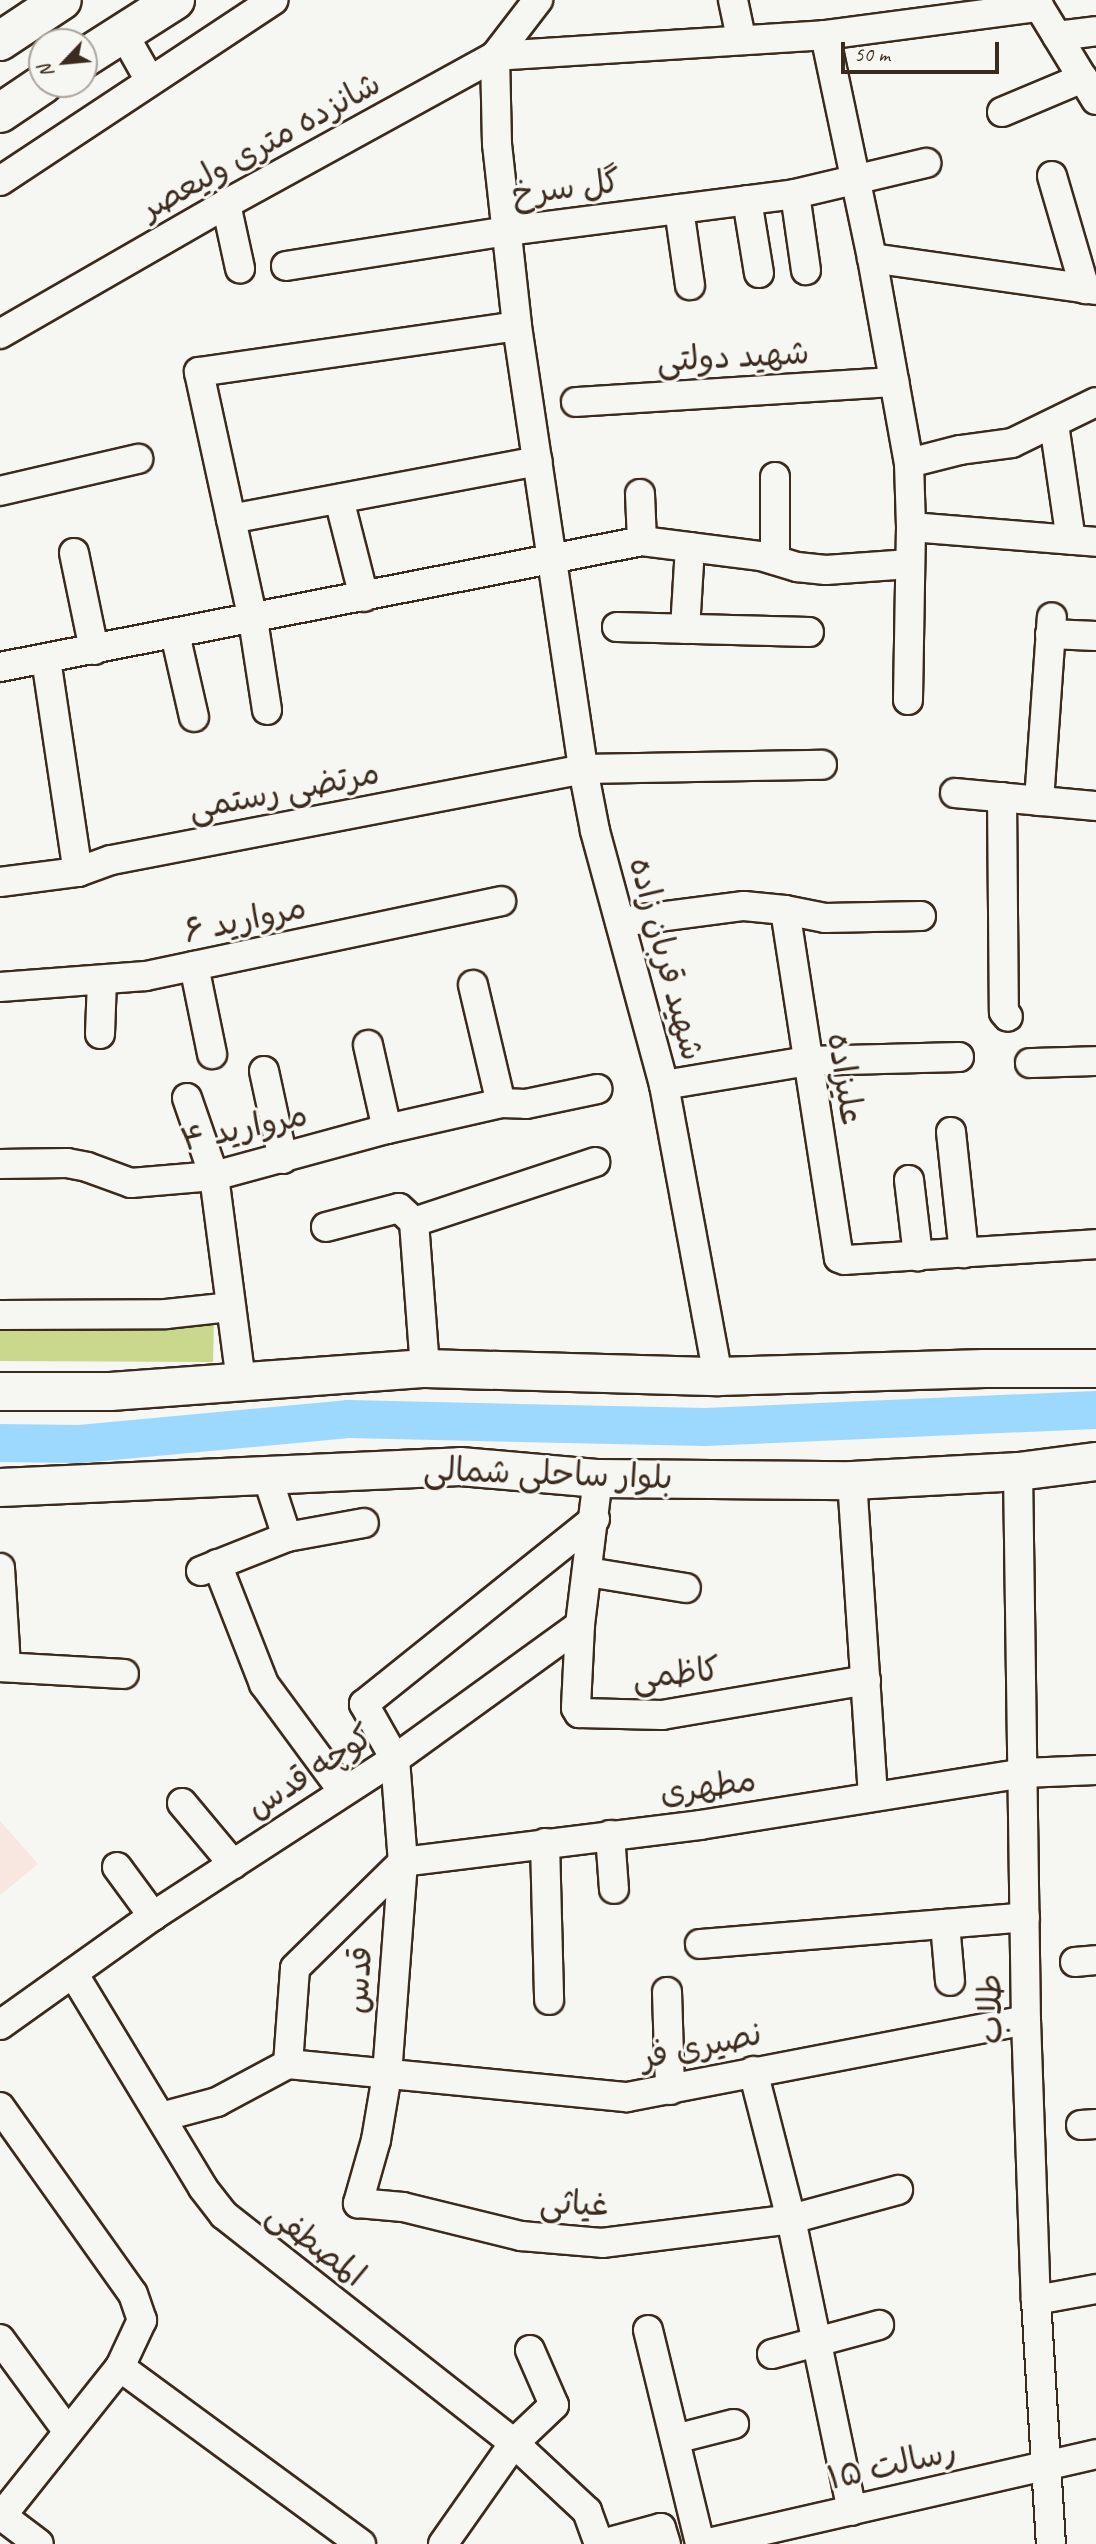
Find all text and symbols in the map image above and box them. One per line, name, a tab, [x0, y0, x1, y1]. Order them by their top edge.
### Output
north arrow	[28, 28, 98, 98]
scale bar	[844, 28, 1002, 72]
text: 50 m	[854, 41, 890, 67]
text: N	[33, 61, 59, 82]
street label: شانزده متری ولیعصر	[134, 64, 388, 228]
street label: گل سرخ	[510, 162, 622, 214]
street label: شهید دولتی	[656, 333, 810, 381]
street label: مرتضی رستمی	[185, 753, 383, 829]
street label: شهید قربان زاده	[620, 853, 712, 1065]
street label: مروارید ۶	[180, 888, 310, 952]
street label: علیزاده	[818, 1030, 872, 1128]
street label: مروارید ۴	[177, 1095, 311, 1161]
street label: بلوار ساحلی شمالی	[423, 1450, 673, 1498]
street label: کاظمی	[630, 1650, 722, 1698]
street label: کوچه قدس	[239, 1716, 381, 1828]
street label: مطهری	[657, 1761, 759, 1813]
street label: قدس	[337, 1945, 381, 2015]
street label: طلاب	[971, 1973, 1011, 2045]
street label: نصیری فر	[637, 2014, 765, 2078]
street label: غیاثی	[539, 2183, 609, 2225]
street label: المصطفی	[259, 2194, 373, 2296]
street label: رسالت ۱۵	[824, 2431, 960, 2499]

